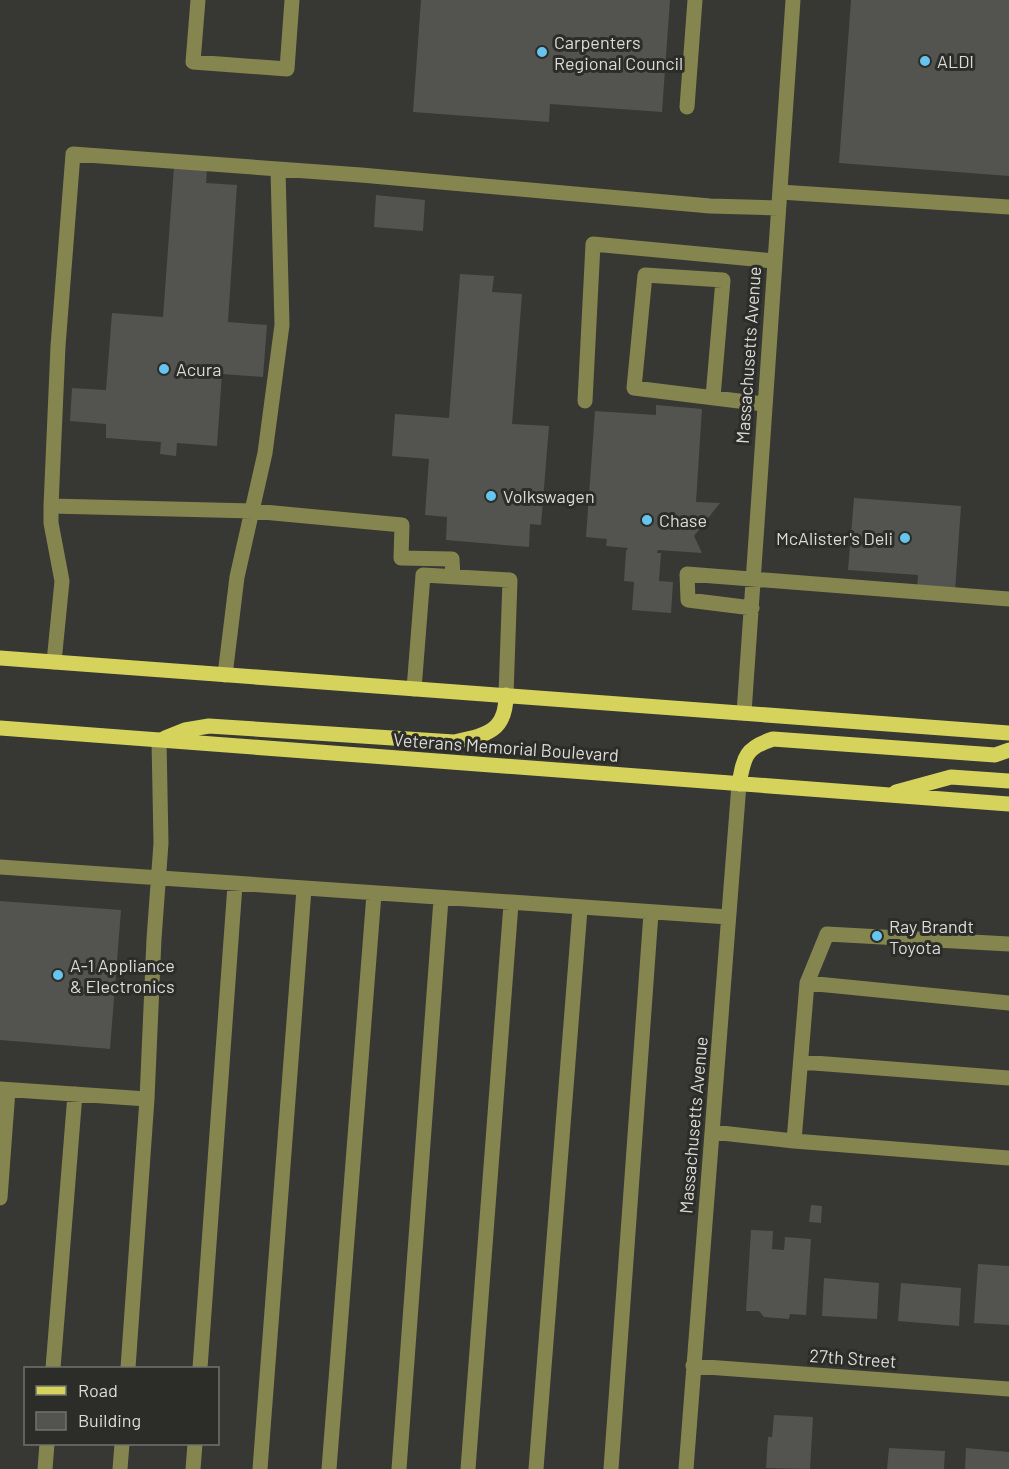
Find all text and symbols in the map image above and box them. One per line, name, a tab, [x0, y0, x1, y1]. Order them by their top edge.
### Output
place label: Carpenters Regional Council	[554, 31, 683, 74]
marker: Carpenters Regional Council	[535, 45, 549, 59]
place label: ALDI	[937, 50, 974, 72]
marker: ALDI	[918, 54, 932, 68]
street label: Massachusetts Avenue	[731, 266, 765, 444]
place label: Acura	[176, 358, 221, 380]
marker: Acura	[157, 362, 171, 376]
place label: Volkswagen	[503, 485, 595, 507]
marker: Volkswagen	[484, 489, 498, 503]
place label: Chase	[659, 509, 707, 531]
marker: Chase	[640, 513, 654, 527]
place label: McAlister's Deli	[776, 527, 893, 549]
marker: McAlister's Deli	[898, 531, 912, 545]
street label: Veterans Memorial Boulevard	[393, 728, 619, 766]
place label: Ray Brandt Toyota	[889, 915, 974, 958]
marker: Ray Brandt Toyota	[870, 929, 884, 943]
place label: A-1 Appliance & Electronics	[70, 954, 175, 997]
marker: A-1 Appliance & Electronics	[51, 968, 65, 982]
street label: Massachusetts Avenue	[674, 1036, 712, 1214]
street label: 27th Street	[809, 1344, 897, 1372]
legend	[24, 1367, 219, 1445]
text: Road	[78, 1379, 118, 1401]
text: Building	[78, 1409, 141, 1431]

